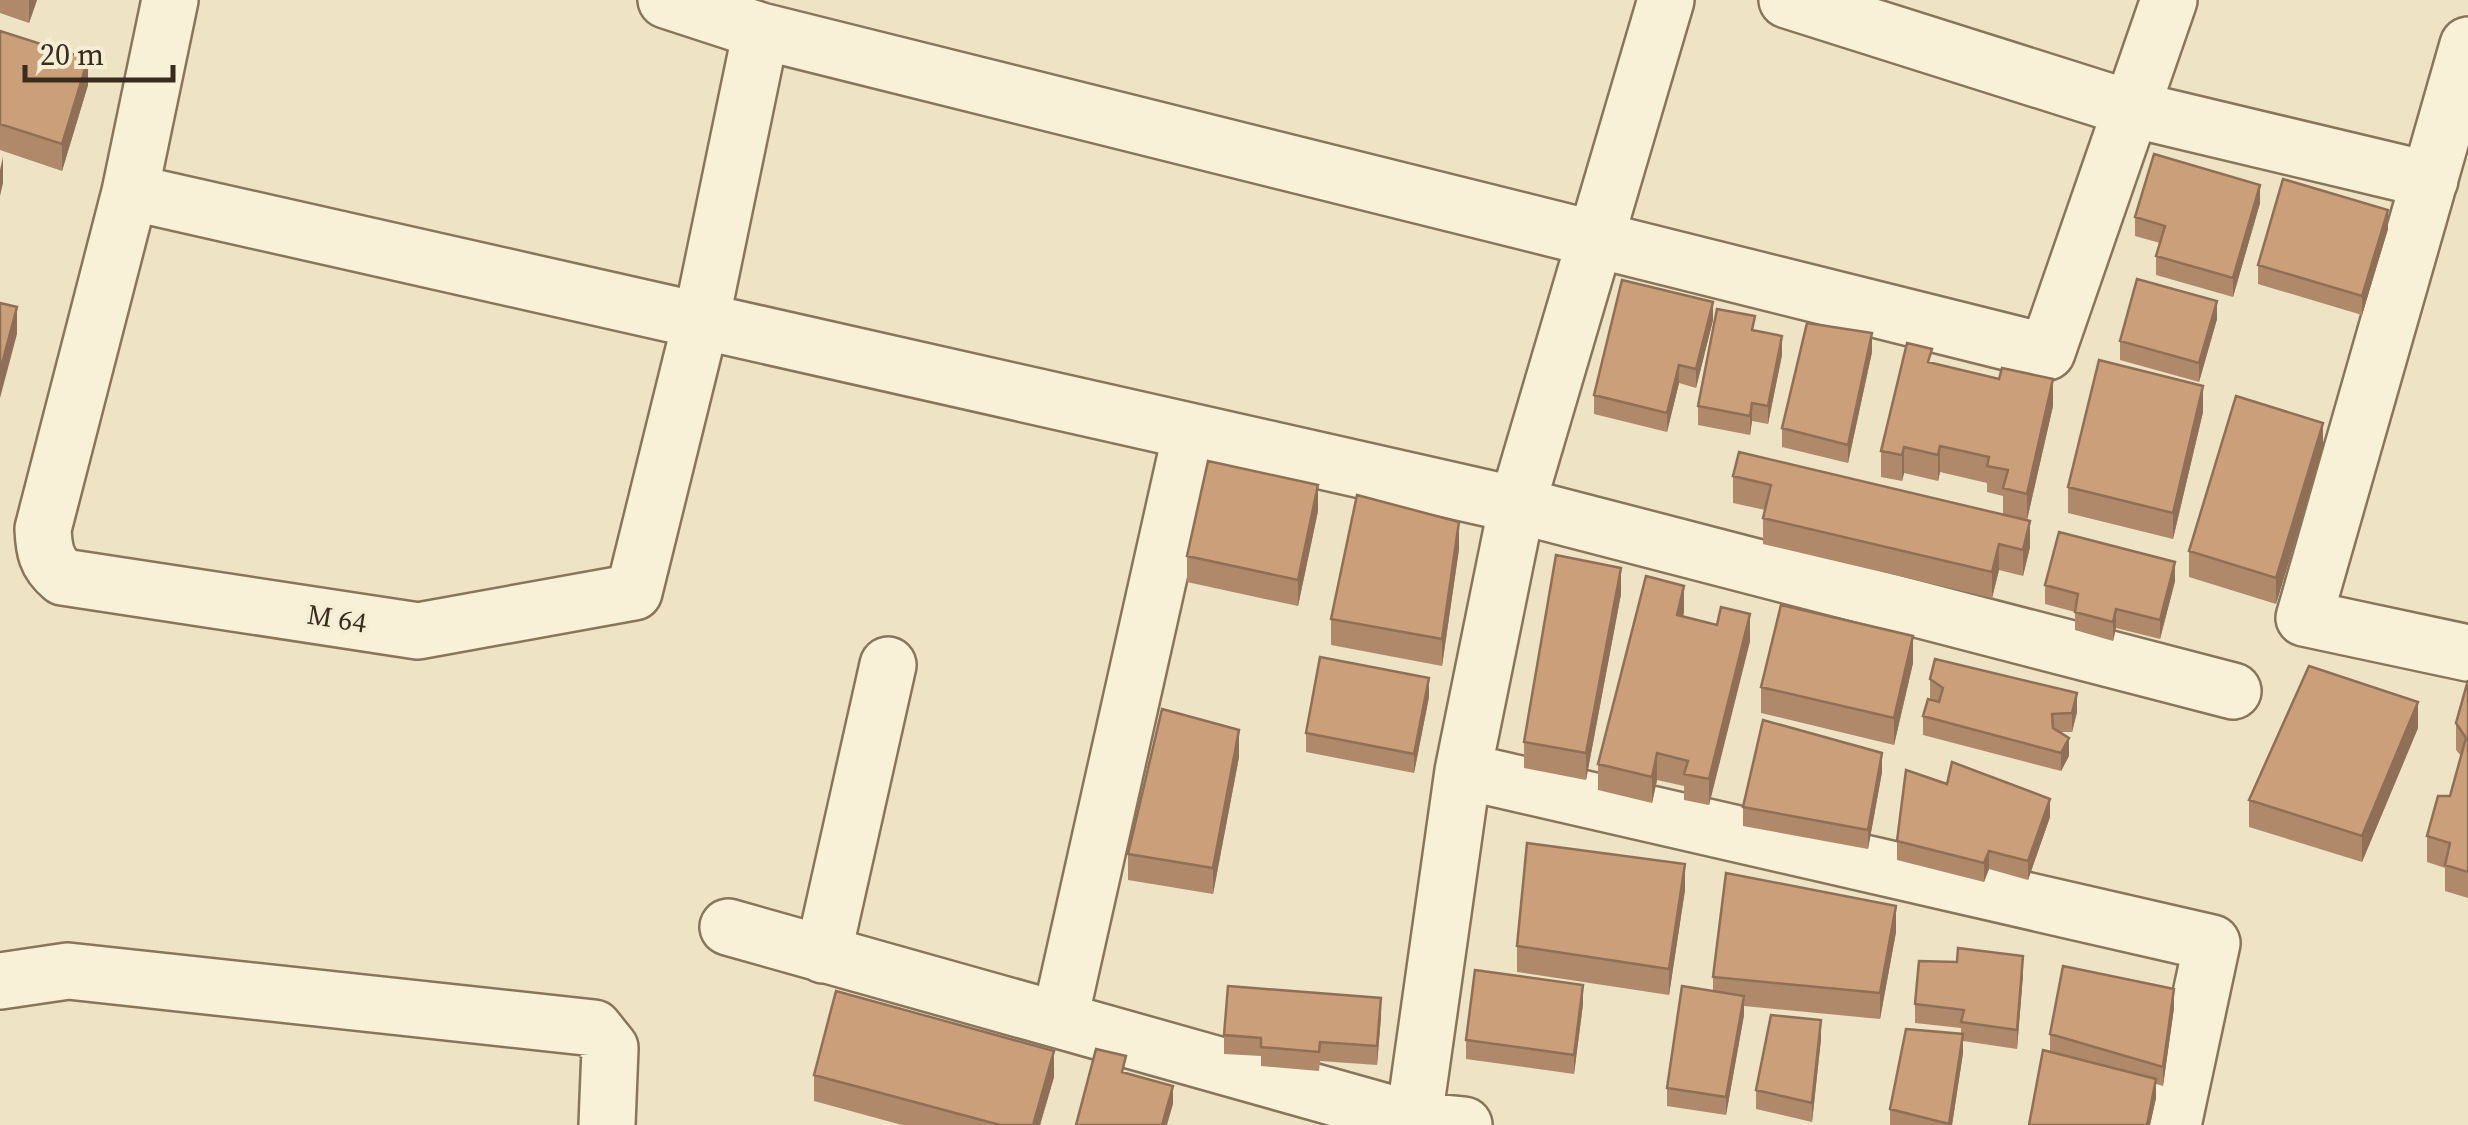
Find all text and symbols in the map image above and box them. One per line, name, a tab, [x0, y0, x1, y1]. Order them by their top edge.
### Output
scale bar	[25, 20, 172, 82]
text: 20 m	[40, 34, 104, 75]
street label: M 64	[305, 595, 369, 641]

